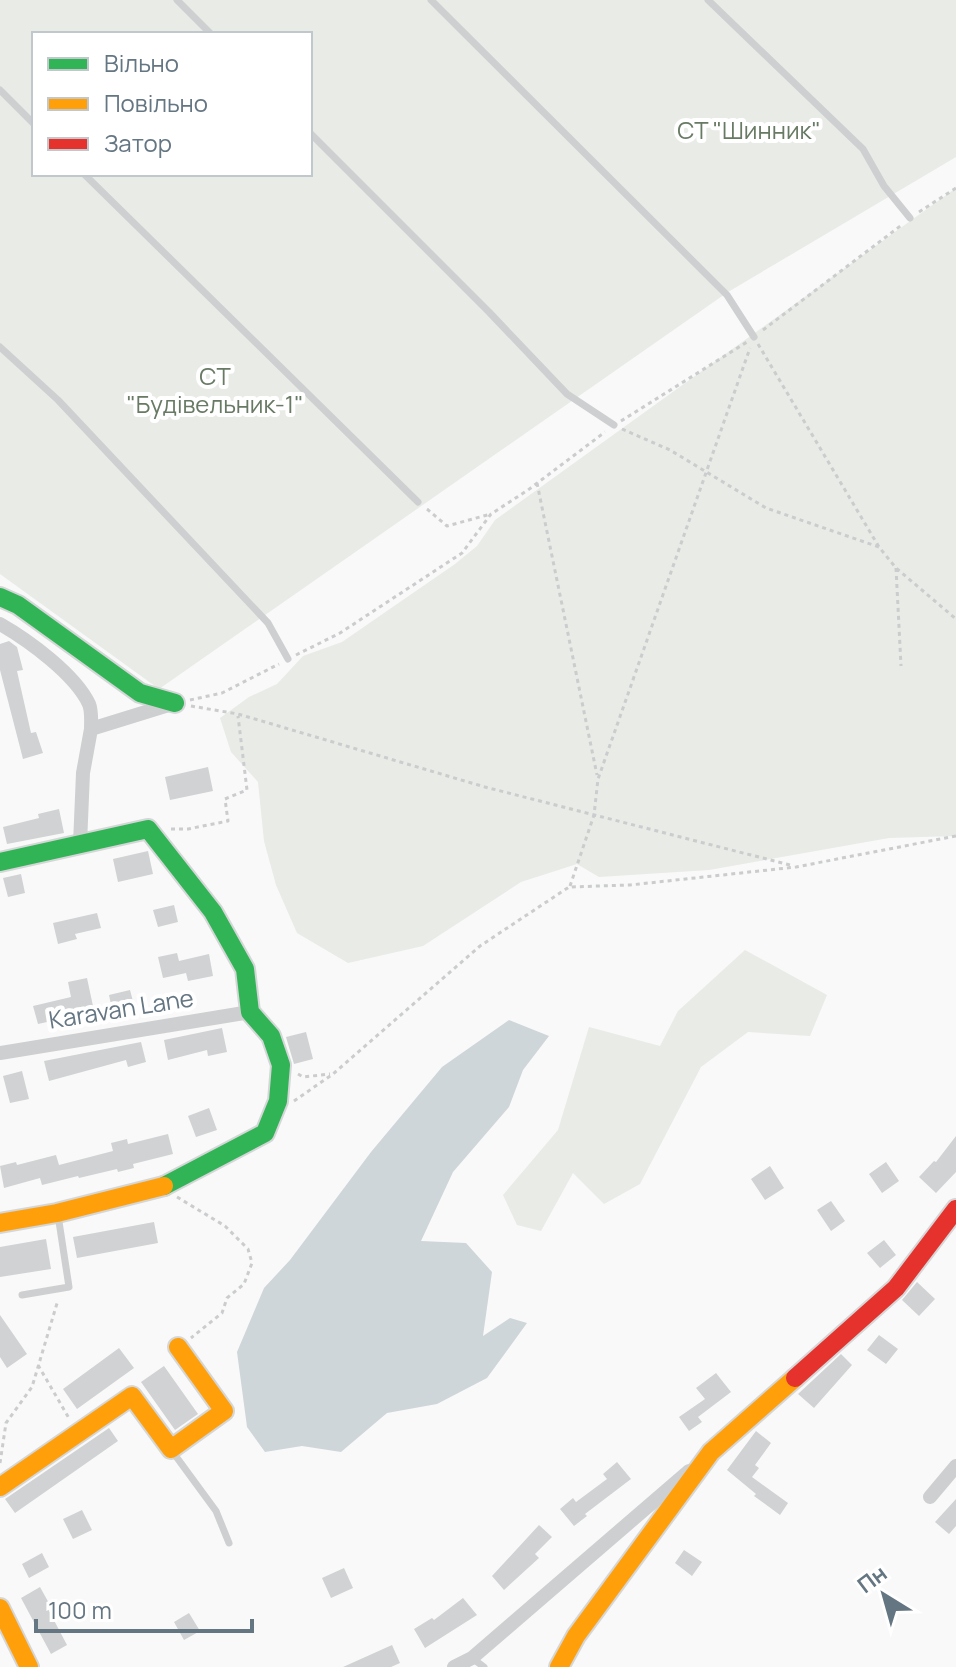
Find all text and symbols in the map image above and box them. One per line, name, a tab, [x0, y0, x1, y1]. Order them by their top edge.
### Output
legend	[32, 32, 312, 176]
text: Вільно	[104, 46, 179, 79]
text: Повільно	[104, 86, 208, 119]
park label: СТ "Шинник"	[677, 113, 821, 146]
text: Затор	[104, 126, 172, 159]
park label: СТ "Будівельник-1"	[126, 359, 304, 420]
street label: Karavan Lane	[46, 980, 196, 1036]
north arrow	[844, 1555, 924, 1635]
text: Пн	[851, 1558, 893, 1600]
scale bar	[36, 1583, 252, 1633]
text: 100 m	[48, 1593, 112, 1626]

